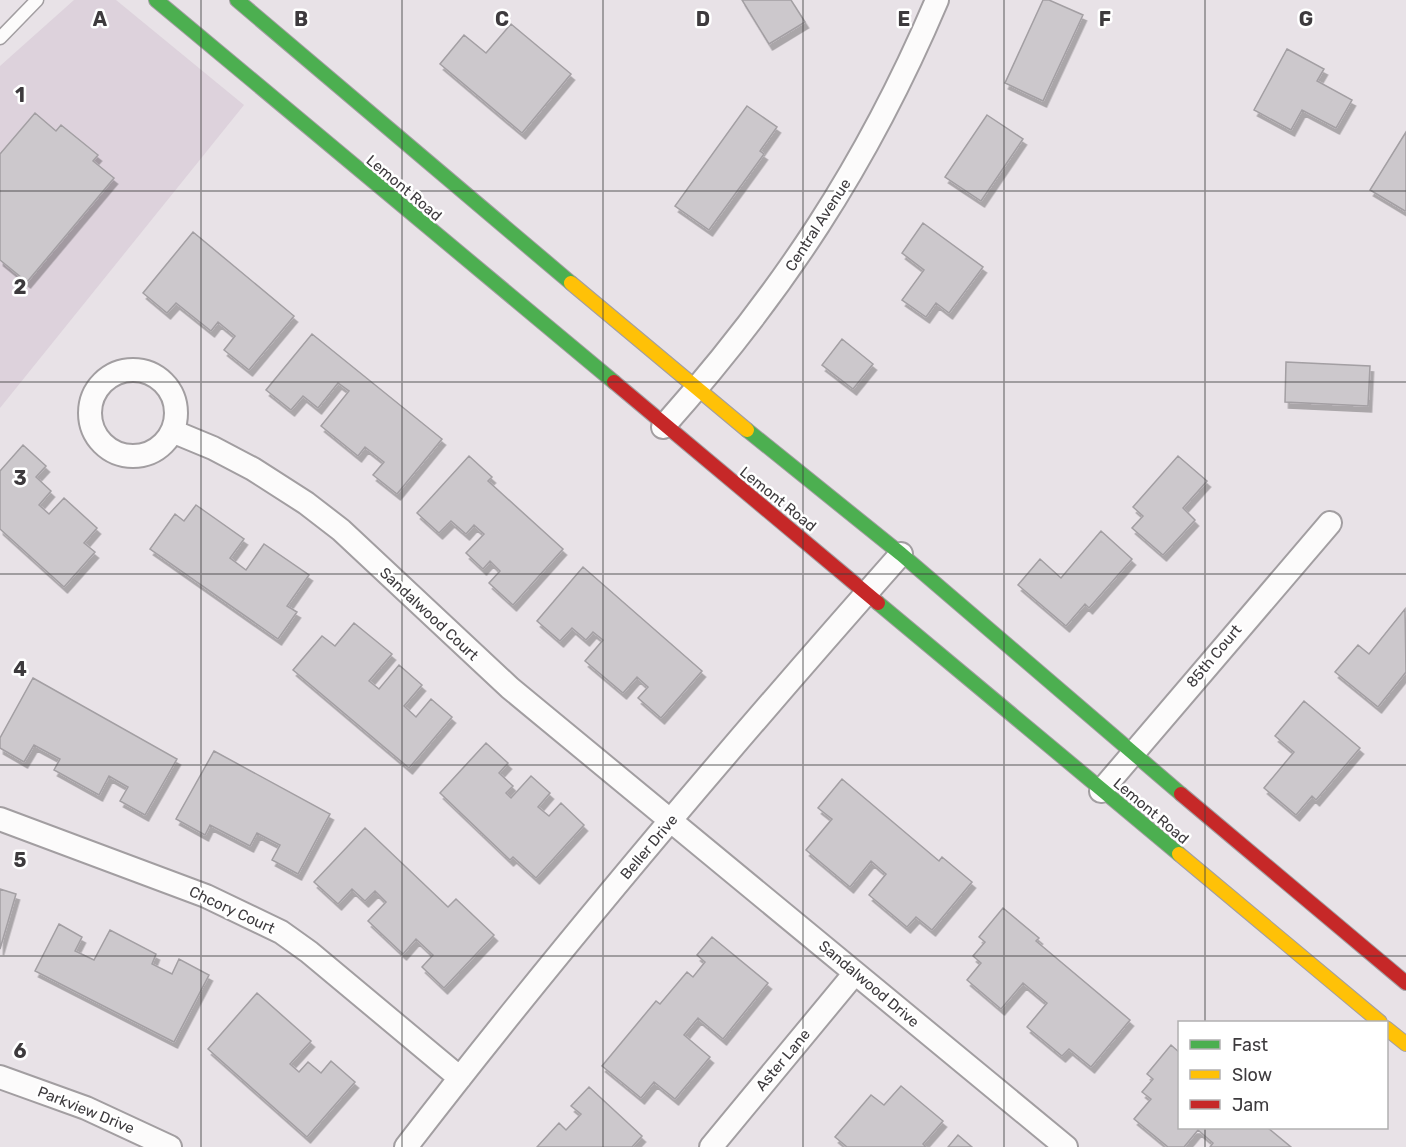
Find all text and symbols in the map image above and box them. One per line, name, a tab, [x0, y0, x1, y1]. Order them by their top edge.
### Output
text: A	[93, 7, 108, 31]
text: B	[294, 7, 308, 31]
text: C	[495, 7, 509, 31]
text: D	[696, 7, 710, 31]
text: E	[898, 7, 910, 31]
text: F	[1099, 7, 1111, 31]
text: G	[1299, 7, 1313, 31]
text: 1	[15, 83, 25, 107]
street label: Lemont Road	[363, 151, 445, 225]
street label: Central Avenue	[781, 175, 855, 275]
text: 2	[14, 275, 27, 299]
street label: Lemont Road	[736, 463, 820, 535]
text: 3	[13, 466, 27, 490]
street label: Sandalwood Court	[376, 564, 482, 664]
street label: 85th Court	[1183, 621, 1246, 691]
text: 4	[13, 657, 27, 681]
street label: Lemont Road	[1110, 774, 1192, 848]
street label: Beller Drive	[617, 811, 681, 883]
text: 5	[14, 848, 27, 872]
street label: Chcory Court	[186, 882, 278, 938]
street label: Sandalwood Drive	[815, 937, 923, 1031]
legend	[1178, 1021, 1388, 1129]
street label: Aster Lane	[752, 1025, 814, 1095]
text: Fast	[1232, 1034, 1268, 1056]
text: 6	[13, 1039, 27, 1063]
text: Slow	[1232, 1064, 1272, 1086]
street label: Parkview Drive	[35, 1082, 137, 1138]
text: Jam	[1232, 1094, 1269, 1116]

